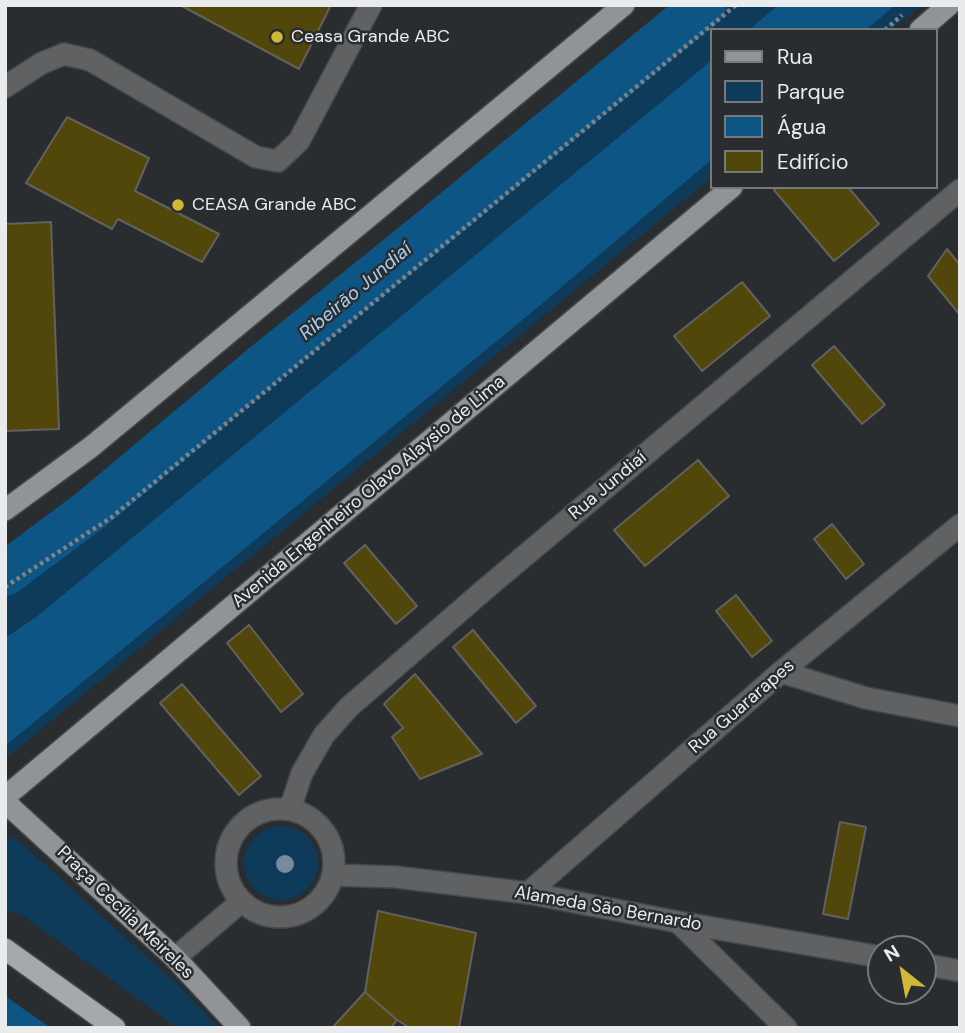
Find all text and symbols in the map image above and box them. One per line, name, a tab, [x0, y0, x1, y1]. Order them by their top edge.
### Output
place label: Ceasa Grande ABC	[291, 26, 450, 48]
legend	[710, 28, 937, 189]
marker: Ceasa Grande ABC	[269, 29, 285, 45]
text: Rua	[777, 43, 813, 71]
text: Parque	[777, 78, 845, 106]
text: Água	[777, 113, 826, 141]
text: Edifício	[777, 148, 848, 176]
place label: CEASA Grande ABC	[192, 194, 357, 216]
marker: CEASA Grande ABC	[170, 197, 186, 213]
water label: Ribeirão Jundiaí	[295, 238, 417, 346]
street label: Avenida Engenheiro Olavo Alaysio de Lima	[228, 371, 510, 613]
street label: Rua Jundiaí	[565, 447, 651, 525]
street label: Rua Guararapes	[685, 655, 799, 759]
street label: Praça Cecília Meireles	[52, 842, 198, 984]
street label: Alameda São Bernardo	[513, 882, 703, 936]
north arrow	[867, 935, 937, 1005]
text: N	[880, 939, 904, 968]

